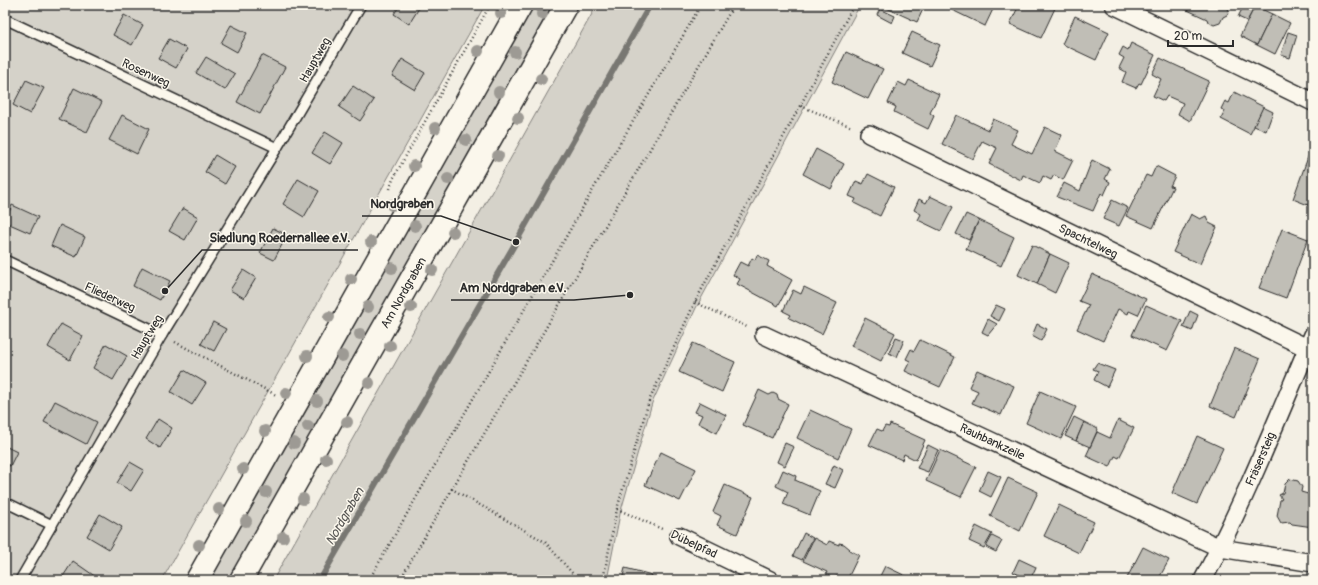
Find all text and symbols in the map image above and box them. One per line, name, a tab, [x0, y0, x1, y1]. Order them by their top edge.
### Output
scale bar	[1168, 22, 1233, 48]
text: 20 m	[1174, 29, 1203, 44]
street label: Hauptweg	[297, 35, 334, 85]
street label: Rosenweg	[119, 56, 172, 91]
callout: Nordgraben	[362, 191, 441, 216]
text: Nordgraben	[370, 196, 434, 212]
street label: Spachtelweg	[1056, 221, 1120, 262]
callout: Siedlung Roedernallee e.V.	[202, 225, 358, 250]
text: Siedlung Roedernallee e.V.	[210, 230, 351, 246]
street label: Am Nordgraben	[378, 254, 430, 331]
callout: Am Nordgraben e.V.	[451, 275, 574, 300]
street label: Fliederweg	[82, 279, 138, 316]
text: Am Nordgraben e.V.	[460, 280, 567, 296]
street label: Hauptweg	[128, 312, 167, 362]
street label: Rauhbankzeile	[957, 420, 1027, 464]
street label: Fräsersteig	[1243, 430, 1279, 488]
water label: Nordgraben	[322, 484, 368, 548]
street label: Dübelpfad	[668, 527, 720, 562]

